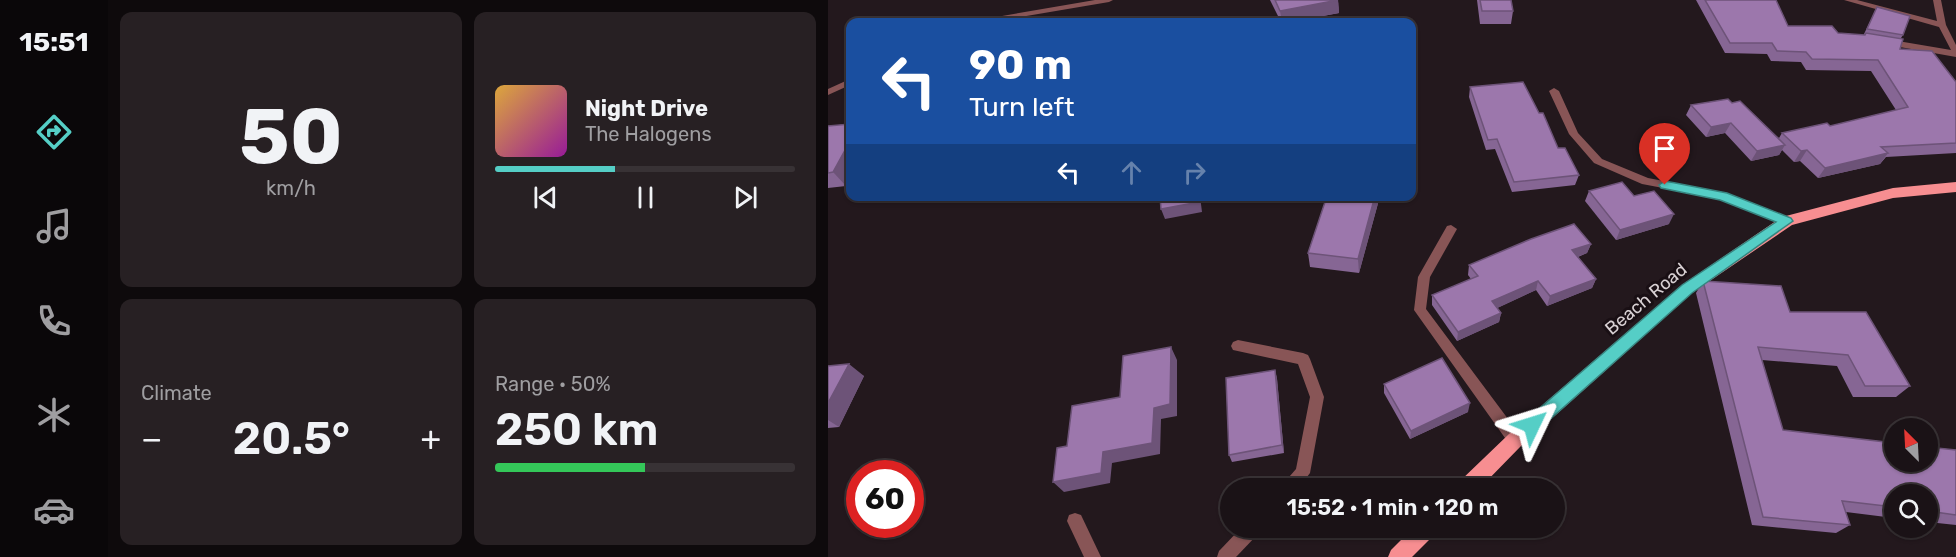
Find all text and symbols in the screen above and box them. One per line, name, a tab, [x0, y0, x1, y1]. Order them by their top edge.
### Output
text: 15:51	[19, 26, 89, 58]
text: 90 m	[969, 40, 1072, 90]
icon: left	[870, 42, 948, 120]
text: 50	[239, 90, 343, 183]
text: Turn left	[969, 91, 1074, 123]
text: Night Drive	[585, 95, 708, 122]
icon: directions	[33, 111, 75, 153]
text: The Halogens	[585, 122, 712, 146]
pin	[1639, 123, 1690, 185]
icon: arrive	[1648, 132, 1681, 165]
icon: left	[1052, 156, 1085, 189]
icon: ahead	[1115, 156, 1148, 189]
icon: right	[1178, 156, 1211, 189]
text: km/h	[266, 176, 316, 200]
icon: previous	[529, 181, 562, 214]
icon: pause	[629, 181, 662, 214]
icon: next	[729, 181, 762, 214]
icon: music	[33, 205, 75, 247]
street label: Beach Road	[1601, 258, 1691, 340]
icon: phone	[33, 300, 75, 342]
text: Range · 50%	[495, 372, 611, 396]
text: Climate	[141, 381, 212, 405]
position arrow	[1500, 393, 1564, 457]
icon: climate	[33, 394, 75, 436]
text: 250 km	[495, 403, 658, 456]
text: 20.5°	[233, 412, 350, 465]
north arrow	[1884, 418, 1938, 472]
map controls	[1884, 418, 1938, 538]
text: −	[141, 419, 162, 458]
text: +	[420, 419, 441, 458]
speed limit sign: 60	[846, 460, 924, 538]
button: search	[1884, 484, 1938, 538]
icon: car	[33, 489, 75, 531]
text: 15:52 · 1 min · 120 m	[1287, 494, 1498, 521]

